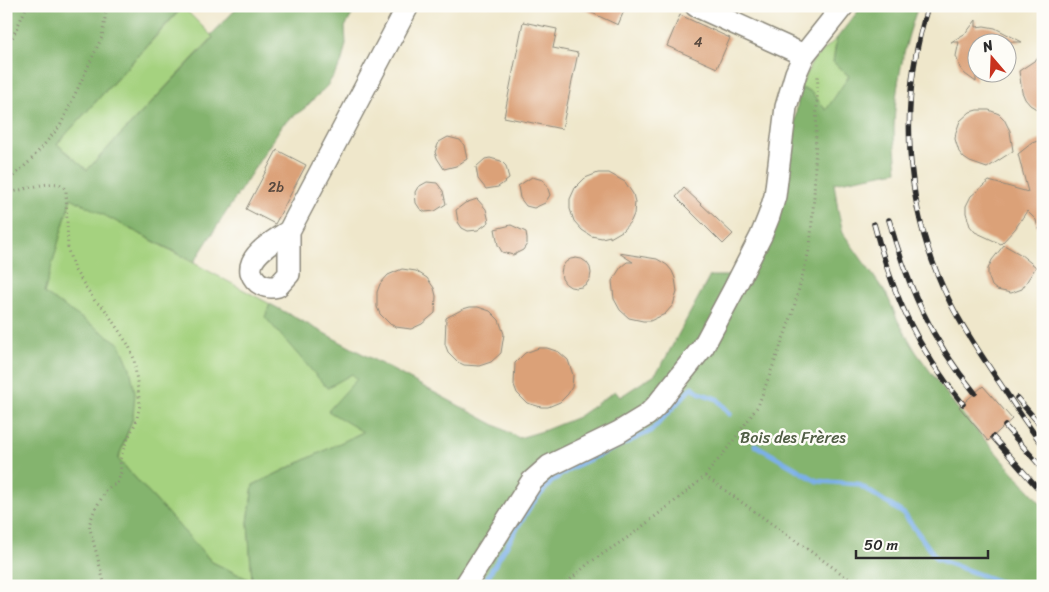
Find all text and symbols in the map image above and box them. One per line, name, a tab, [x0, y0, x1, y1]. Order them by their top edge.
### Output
house number: 4	[694, 30, 703, 55]
north arrow	[966, 32, 1016, 82]
text: N	[978, 33, 997, 60]
house number: 2b	[268, 175, 284, 200]
park label: Bois des Frères	[740, 423, 846, 452]
scale bar	[856, 527, 989, 559]
text: 50 m	[864, 532, 899, 558]

